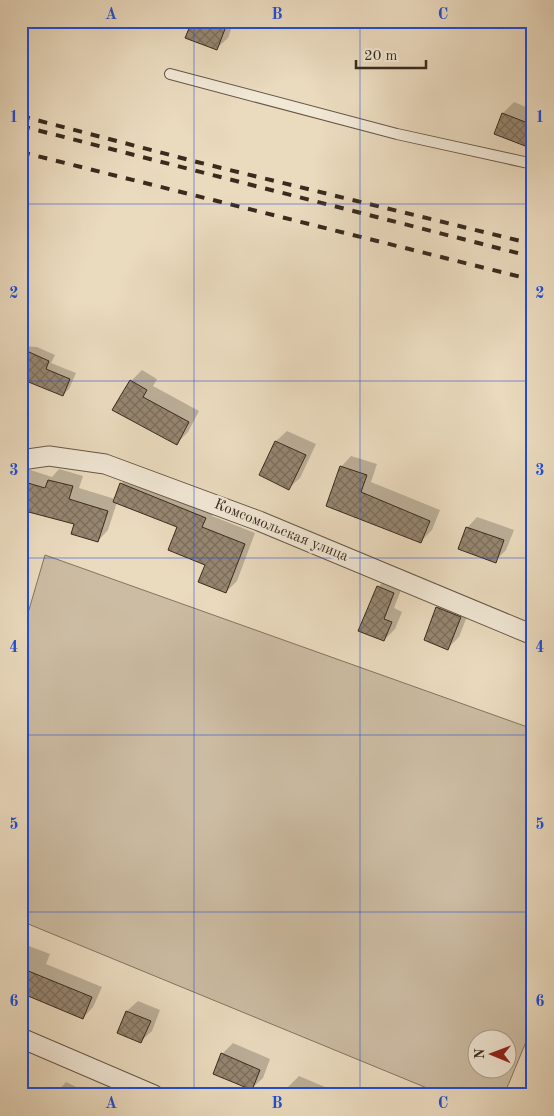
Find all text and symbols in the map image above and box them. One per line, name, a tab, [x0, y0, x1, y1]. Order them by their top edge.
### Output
text: A	[105, 7, 117, 23]
text: B	[271, 7, 283, 23]
text: C	[438, 7, 448, 23]
scale bar	[356, 38, 426, 70]
text: 20 m	[364, 49, 398, 64]
text: 1	[9, 110, 19, 126]
text: 1	[535, 110, 545, 126]
text: 2	[9, 286, 19, 302]
text: 2	[535, 286, 545, 302]
text: 3	[9, 463, 19, 479]
text: 3	[535, 463, 545, 479]
street label: Комсомольская улица	[212, 497, 351, 565]
text: 4	[9, 640, 19, 656]
text: 4	[535, 640, 545, 656]
text: 5	[9, 817, 19, 833]
text: 5	[535, 817, 545, 833]
text: 6	[9, 994, 19, 1010]
text: 6	[535, 994, 545, 1010]
north arrow	[466, 1028, 516, 1078]
text: N	[473, 1048, 487, 1059]
text: A	[105, 1096, 117, 1112]
text: B	[271, 1096, 283, 1112]
text: C	[438, 1096, 448, 1112]

